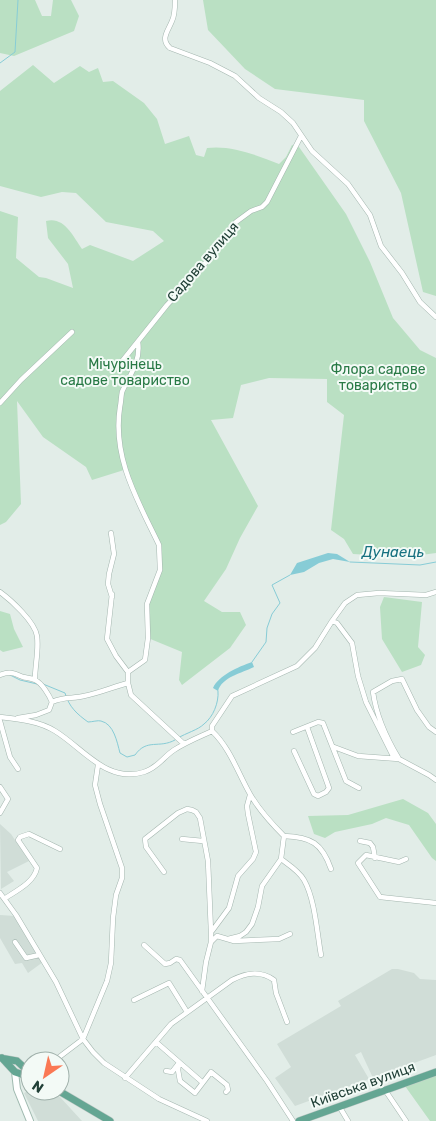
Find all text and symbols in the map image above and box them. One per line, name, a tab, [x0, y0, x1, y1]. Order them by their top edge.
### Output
street label: Садова вулиця	[164, 218, 242, 306]
park label: Мічурінець садове товариство	[60, 356, 190, 389]
park label: Флора садове товариство	[330, 361, 426, 394]
water label: Дунаець	[361, 543, 425, 561]
north arrow	[20, 1051, 70, 1101]
street label: Київська вулиця	[308, 1058, 418, 1112]
text: N	[29, 1076, 47, 1096]

